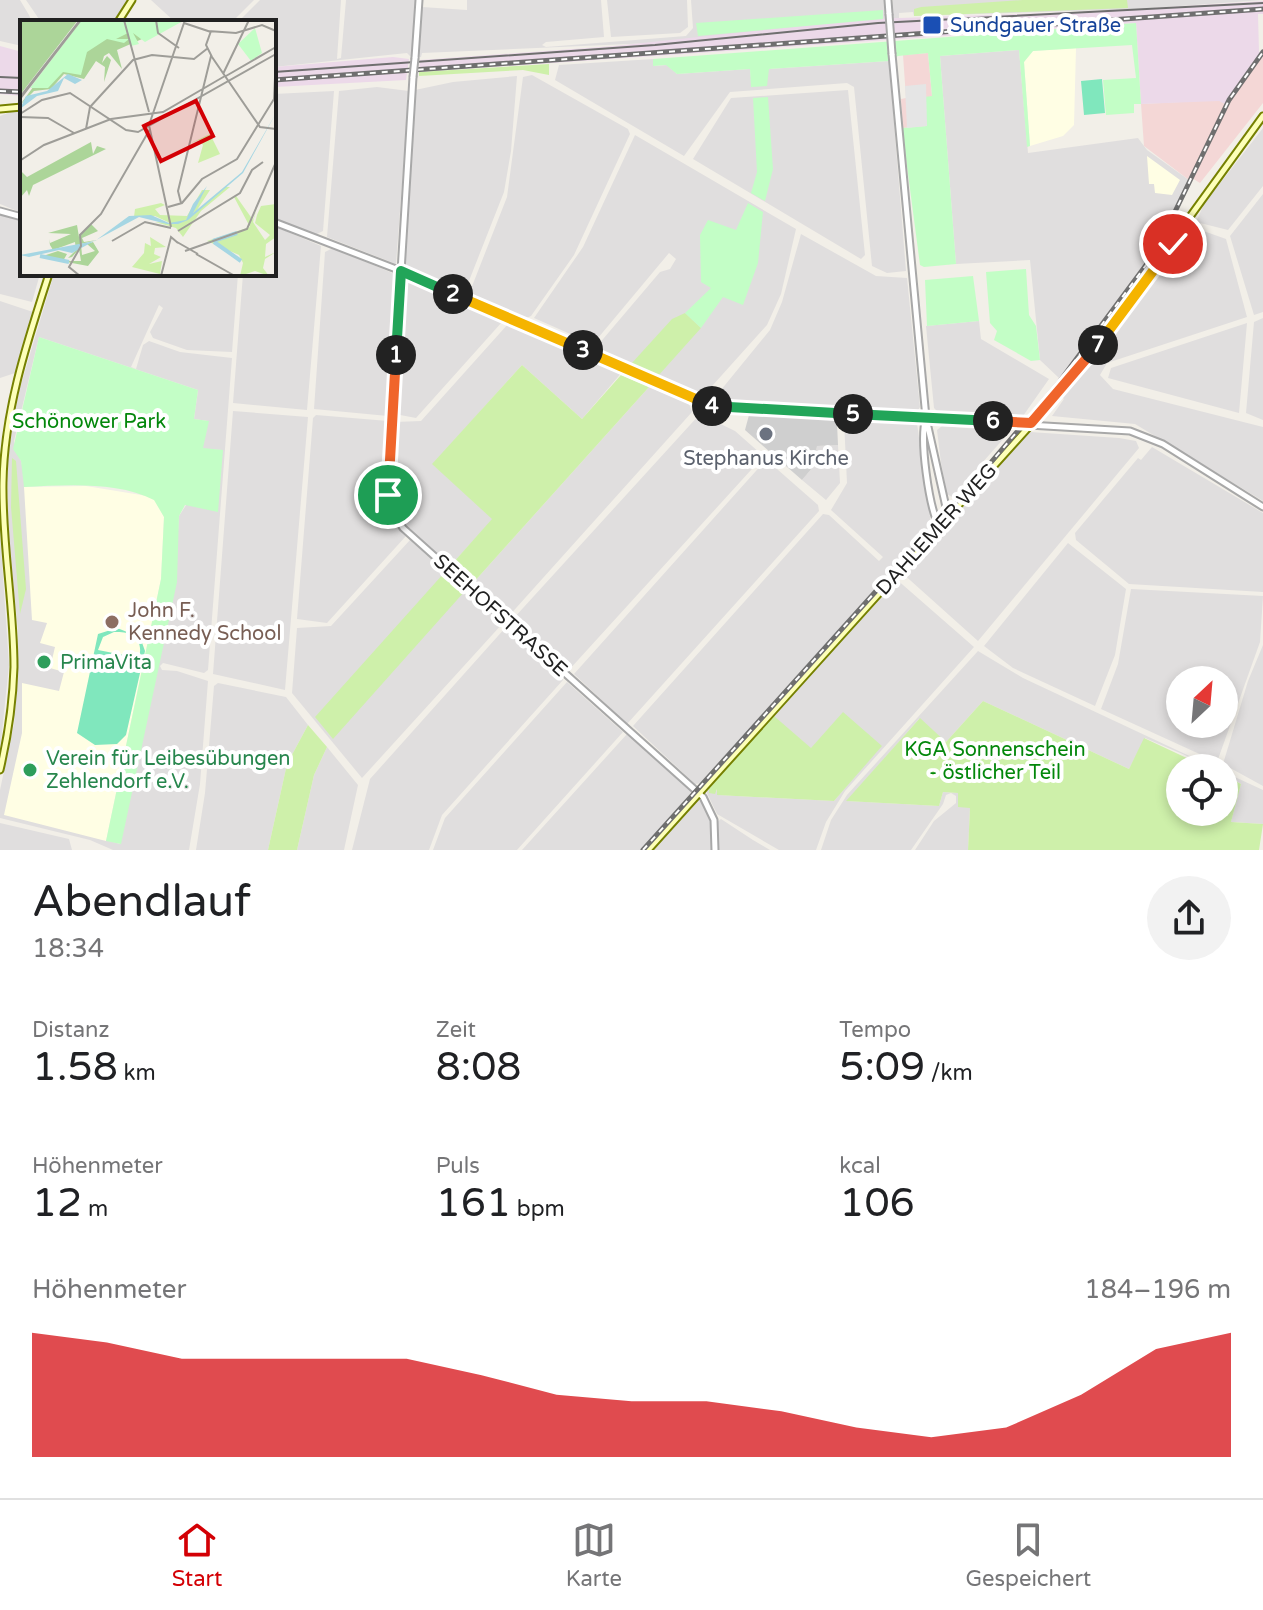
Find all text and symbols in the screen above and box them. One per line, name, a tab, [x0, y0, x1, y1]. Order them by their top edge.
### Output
marker: Sundgauer Straße	[921, 14, 943, 36]
place label: Sundgauer Straße	[950, 14, 1121, 38]
inset map	[20, 20, 276, 276]
pin	[1139, 210, 1207, 278]
icon: check	[1151, 222, 1195, 266]
pin: 2	[433, 274, 473, 314]
text: 2	[446, 281, 460, 307]
pin: 7	[1078, 325, 1118, 365]
pin: 3	[563, 330, 603, 370]
text: 7	[1091, 332, 1105, 358]
pin: 1	[376, 335, 416, 375]
text: 3	[576, 337, 590, 363]
text: 1	[389, 342, 403, 368]
pin: 4	[692, 386, 732, 426]
text: 4	[705, 393, 719, 419]
pin: 5	[833, 394, 873, 434]
text: 5	[846, 401, 860, 427]
pin: 6	[973, 401, 1013, 441]
text: 6	[986, 408, 1000, 434]
park label: Schönower Park	[12, 410, 166, 434]
marker: Stephanus Kirche	[757, 425, 775, 443]
place label: Stephanus Kirche	[683, 447, 849, 471]
street label: DAHLEMER WEG	[871, 459, 1002, 600]
pin	[354, 461, 422, 529]
icon: arrive	[366, 473, 410, 517]
street label: SEEHOFSTRASSE	[429, 549, 572, 682]
place label: John F. Kennedy School	[128, 599, 281, 646]
marker: John F. Kennedy School	[103, 613, 121, 631]
place label: PrimaVita	[60, 651, 152, 675]
marker: PrimaVita	[35, 653, 53, 671]
north arrow	[1166, 666, 1238, 738]
map controls	[1166, 666, 1238, 826]
park label: KGA Sonnenschein - östlicher Teil	[904, 738, 1086, 785]
place label: Verein für Leibesübungen Zehlendorf e.V.	[46, 747, 290, 794]
button: locate	[1166, 754, 1238, 826]
marker: Verein für Leibesübungen Zehlendorf e.V.	[21, 761, 39, 779]
text: Abendlauf	[32, 876, 251, 929]
button: share	[1147, 876, 1231, 960]
text: 18:34	[32, 933, 104, 964]
text: Distanz	[32, 1017, 109, 1043]
text: Zeit	[436, 1017, 476, 1043]
text: Tempo	[839, 1017, 911, 1043]
text: 1.58	[32, 1043, 118, 1091]
text: 8:08	[436, 1043, 521, 1091]
text: 5:09	[839, 1043, 925, 1091]
text: km	[118, 1060, 156, 1086]
text: /km	[925, 1060, 973, 1086]
text: Höhenmeter	[32, 1153, 163, 1179]
text: Puls	[436, 1153, 480, 1179]
text: kcal	[839, 1153, 881, 1179]
text: 12	[32, 1179, 82, 1227]
text: 161	[436, 1179, 511, 1227]
text: 106	[839, 1179, 915, 1227]
text: m	[82, 1196, 108, 1222]
text: bpm	[511, 1196, 565, 1222]
text: Höhenmeter	[32, 1274, 186, 1305]
text: 184–196 m	[1084, 1274, 1231, 1305]
tab: Start	[172, 1518, 222, 1592]
tab: Karte	[566, 1518, 622, 1592]
tab: Gespeichert	[965, 1518, 1091, 1592]

